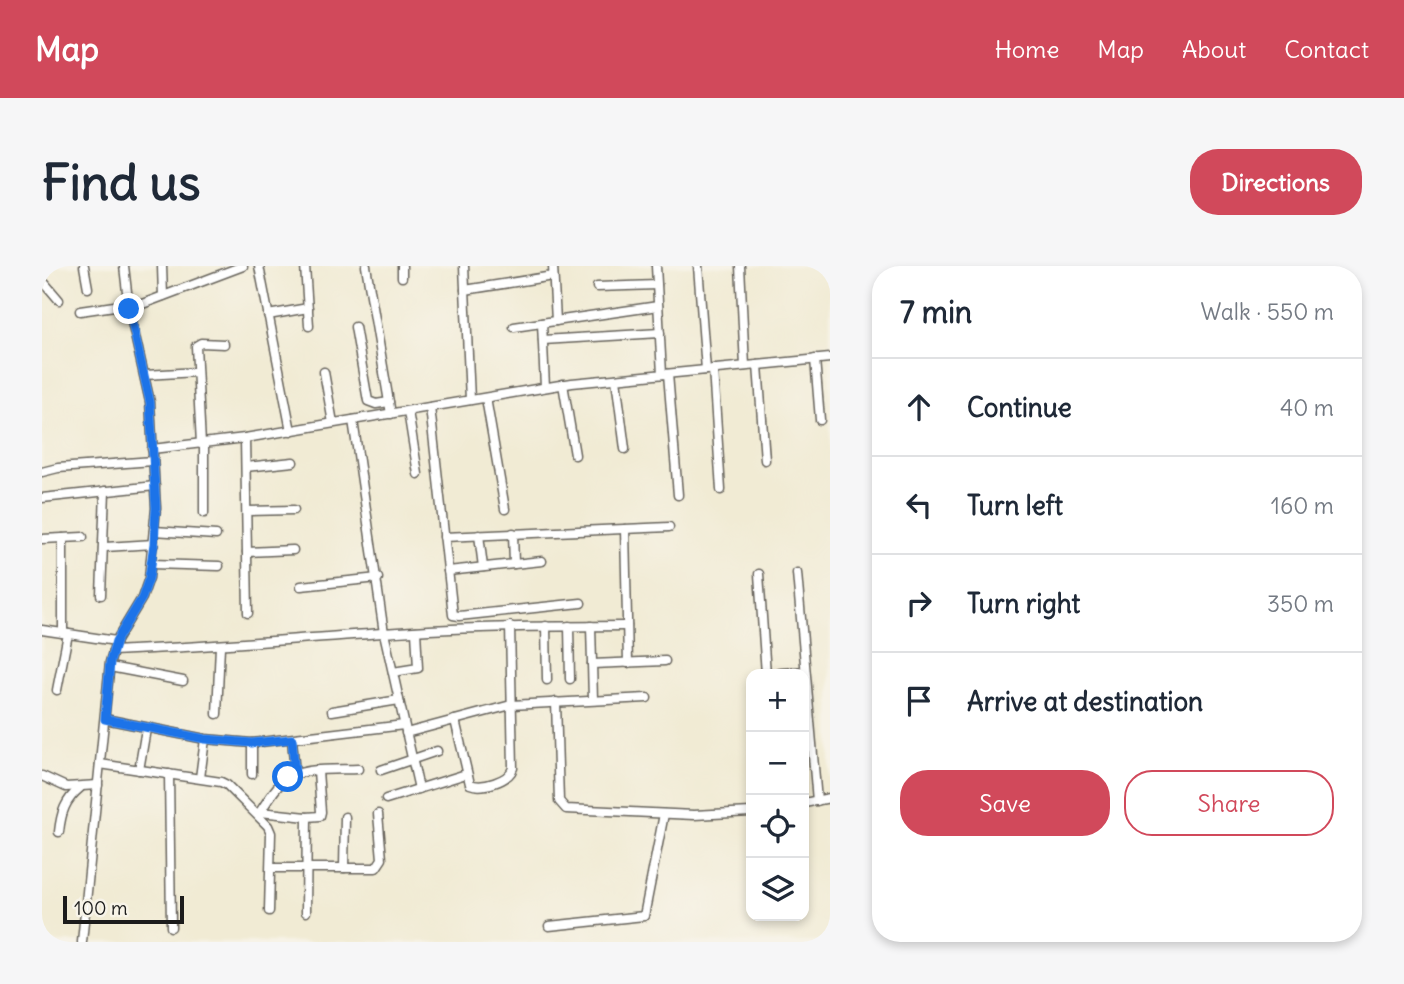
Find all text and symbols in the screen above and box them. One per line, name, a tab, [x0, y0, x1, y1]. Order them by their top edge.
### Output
text: Map	[35, 28, 99, 70]
text: Home	[995, 34, 1059, 64]
text: Map	[1097, 34, 1144, 64]
text: About	[1182, 34, 1246, 64]
text: Contact	[1284, 34, 1369, 64]
button: Directions	[1190, 149, 1362, 215]
text: Find us	[42, 152, 200, 213]
route end	[113, 293, 144, 324]
text: 7 min	[900, 293, 972, 331]
text: Walk · 550 m	[1201, 297, 1334, 326]
icon: ahead	[900, 388, 938, 426]
text: Continue	[967, 391, 1072, 424]
text: 40 m	[1280, 393, 1334, 422]
icon: left	[900, 486, 938, 524]
text: Turn left	[967, 489, 1063, 522]
text: 160 m	[1271, 491, 1334, 520]
icon: right	[900, 584, 938, 622]
text: Turn right	[967, 587, 1080, 620]
text: 350 m	[1267, 589, 1334, 618]
map controls	[746, 669, 809, 921]
button: +	[746, 669, 809, 732]
icon: arrive	[900, 682, 938, 720]
text: Arrive at destination	[967, 685, 1203, 718]
button: −	[746, 732, 809, 795]
route start	[272, 761, 303, 792]
button: Save	[900, 770, 1110, 836]
button: Share	[1124, 770, 1334, 836]
button: locate	[746, 795, 809, 858]
button: layers	[746, 858, 809, 921]
scale bar	[63, 893, 184, 925]
text: 100 m	[74, 896, 128, 920]

